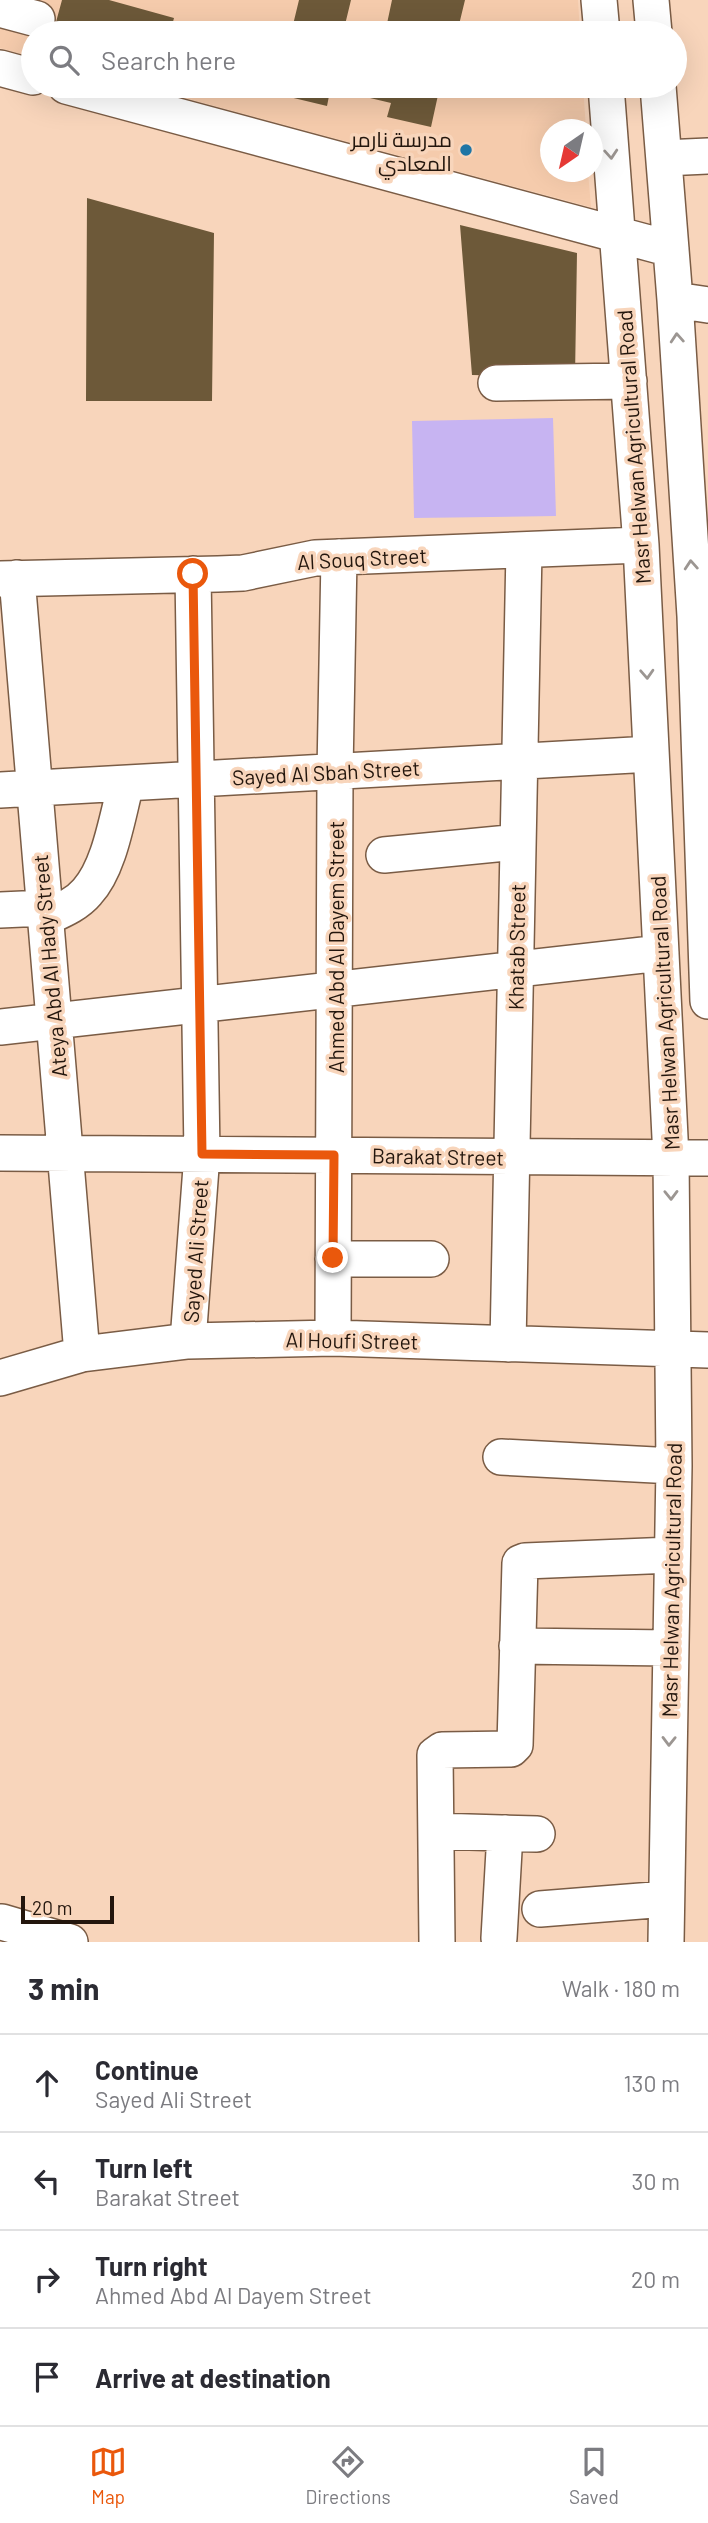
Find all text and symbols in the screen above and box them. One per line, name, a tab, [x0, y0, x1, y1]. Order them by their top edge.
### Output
search box	[21, 21, 687, 98]
icon: search	[45, 41, 83, 79]
text: Search here	[101, 44, 236, 75]
north arrow	[540, 119, 603, 182]
place label: مدرسة نارمر المعادي	[350, 126, 452, 180]
marker: مدرسة نارمر المعادي	[458, 142, 474, 158]
one-way arrow	[603, 149, 618, 160]
street label: Masr Helwan Agricultural Road	[611, 309, 655, 585]
one-way arrow	[670, 332, 685, 343]
street label: Al Souq Street	[296, 542, 428, 574]
route start	[177, 558, 208, 589]
one-way arrow	[684, 560, 699, 571]
one-way arrow	[640, 669, 655, 680]
street label: Sayed Al Sbah Street	[231, 755, 421, 789]
street label: Ahmed Abd Al Dayem Street	[323, 821, 348, 1073]
street label: Ateya Abd Al Hady Street	[27, 853, 71, 1079]
street label: Masr Helwan Agricultural Road	[644, 875, 684, 1151]
street label: Khatab Street	[502, 884, 530, 1010]
street label: Barakat Street	[372, 1142, 504, 1170]
street label: Sayed Ali Street	[178, 1179, 212, 1323]
one-way arrow	[663, 1190, 679, 1201]
route end	[317, 1242, 348, 1273]
street label: Al Houfi Street	[285, 1326, 419, 1354]
street label: Masr Helwan Agricultural Road	[656, 1442, 686, 1718]
one-way arrow	[661, 1736, 677, 1747]
scale bar	[21, 1893, 114, 1925]
text: 20 m	[32, 1896, 72, 1919]
text: 3 min	[28, 1970, 99, 2006]
text: Walk · 180 m	[562, 1974, 680, 2002]
text: Continue	[95, 2054, 199, 2085]
icon: ahead	[28, 2064, 66, 2102]
text: 130 m	[623, 2069, 680, 2097]
text: Sayed Ali Street	[95, 2085, 252, 2113]
text: Turn left	[95, 2152, 193, 2183]
icon: left	[28, 2162, 66, 2200]
text: 30 m	[632, 2167, 680, 2195]
text: Barakat Street	[95, 2183, 240, 2211]
text: Turn right	[95, 2250, 208, 2281]
icon: right	[28, 2260, 66, 2298]
text: 20 m	[631, 2265, 680, 2293]
text: Ahmed Abd Al Dayem Street	[95, 2281, 372, 2309]
icon: arrive	[28, 2358, 66, 2396]
text: Arrive at destination	[95, 2362, 331, 2393]
tab: Map	[89, 2443, 127, 2508]
tab: Directions	[306, 2443, 391, 2508]
tab: Saved	[569, 2443, 619, 2508]

